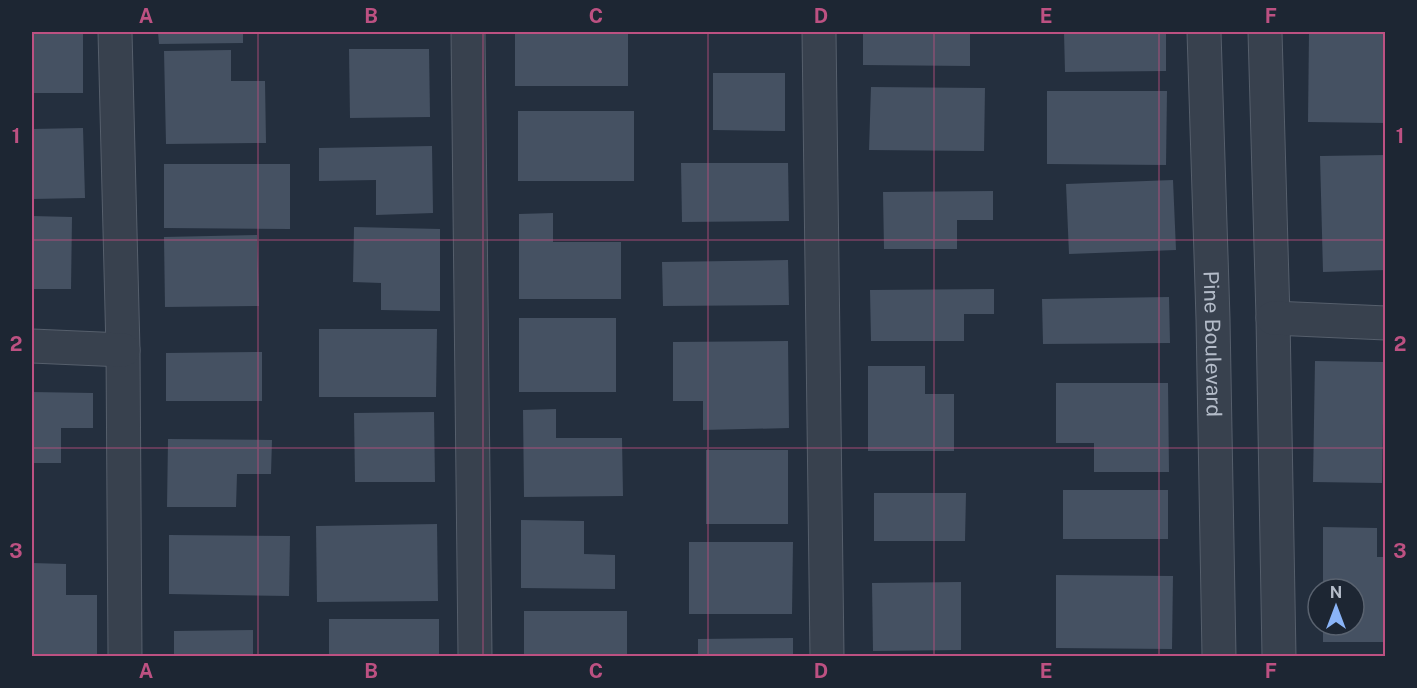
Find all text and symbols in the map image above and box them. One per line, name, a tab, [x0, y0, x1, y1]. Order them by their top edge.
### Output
text: A	[139, 4, 153, 28]
text: B	[364, 4, 378, 28]
text: C	[589, 4, 603, 28]
text: D	[814, 4, 828, 28]
text: E	[1040, 4, 1052, 28]
text: F	[1265, 4, 1277, 28]
text: 1	[12, 124, 20, 148]
text: 1	[1396, 124, 1404, 148]
street label: Pine Boulevard	[1199, 270, 1227, 417]
text: 2	[10, 332, 22, 356]
text: 2	[1394, 332, 1406, 356]
text: 3	[9, 539, 23, 563]
text: 3	[1393, 539, 1407, 563]
north arrow	[1306, 577, 1366, 637]
text: N	[1330, 583, 1342, 602]
text: A	[139, 659, 153, 683]
text: B	[364, 659, 378, 683]
text: C	[589, 659, 603, 683]
text: D	[814, 659, 828, 683]
text: E	[1040, 659, 1052, 683]
text: F	[1265, 659, 1277, 683]

